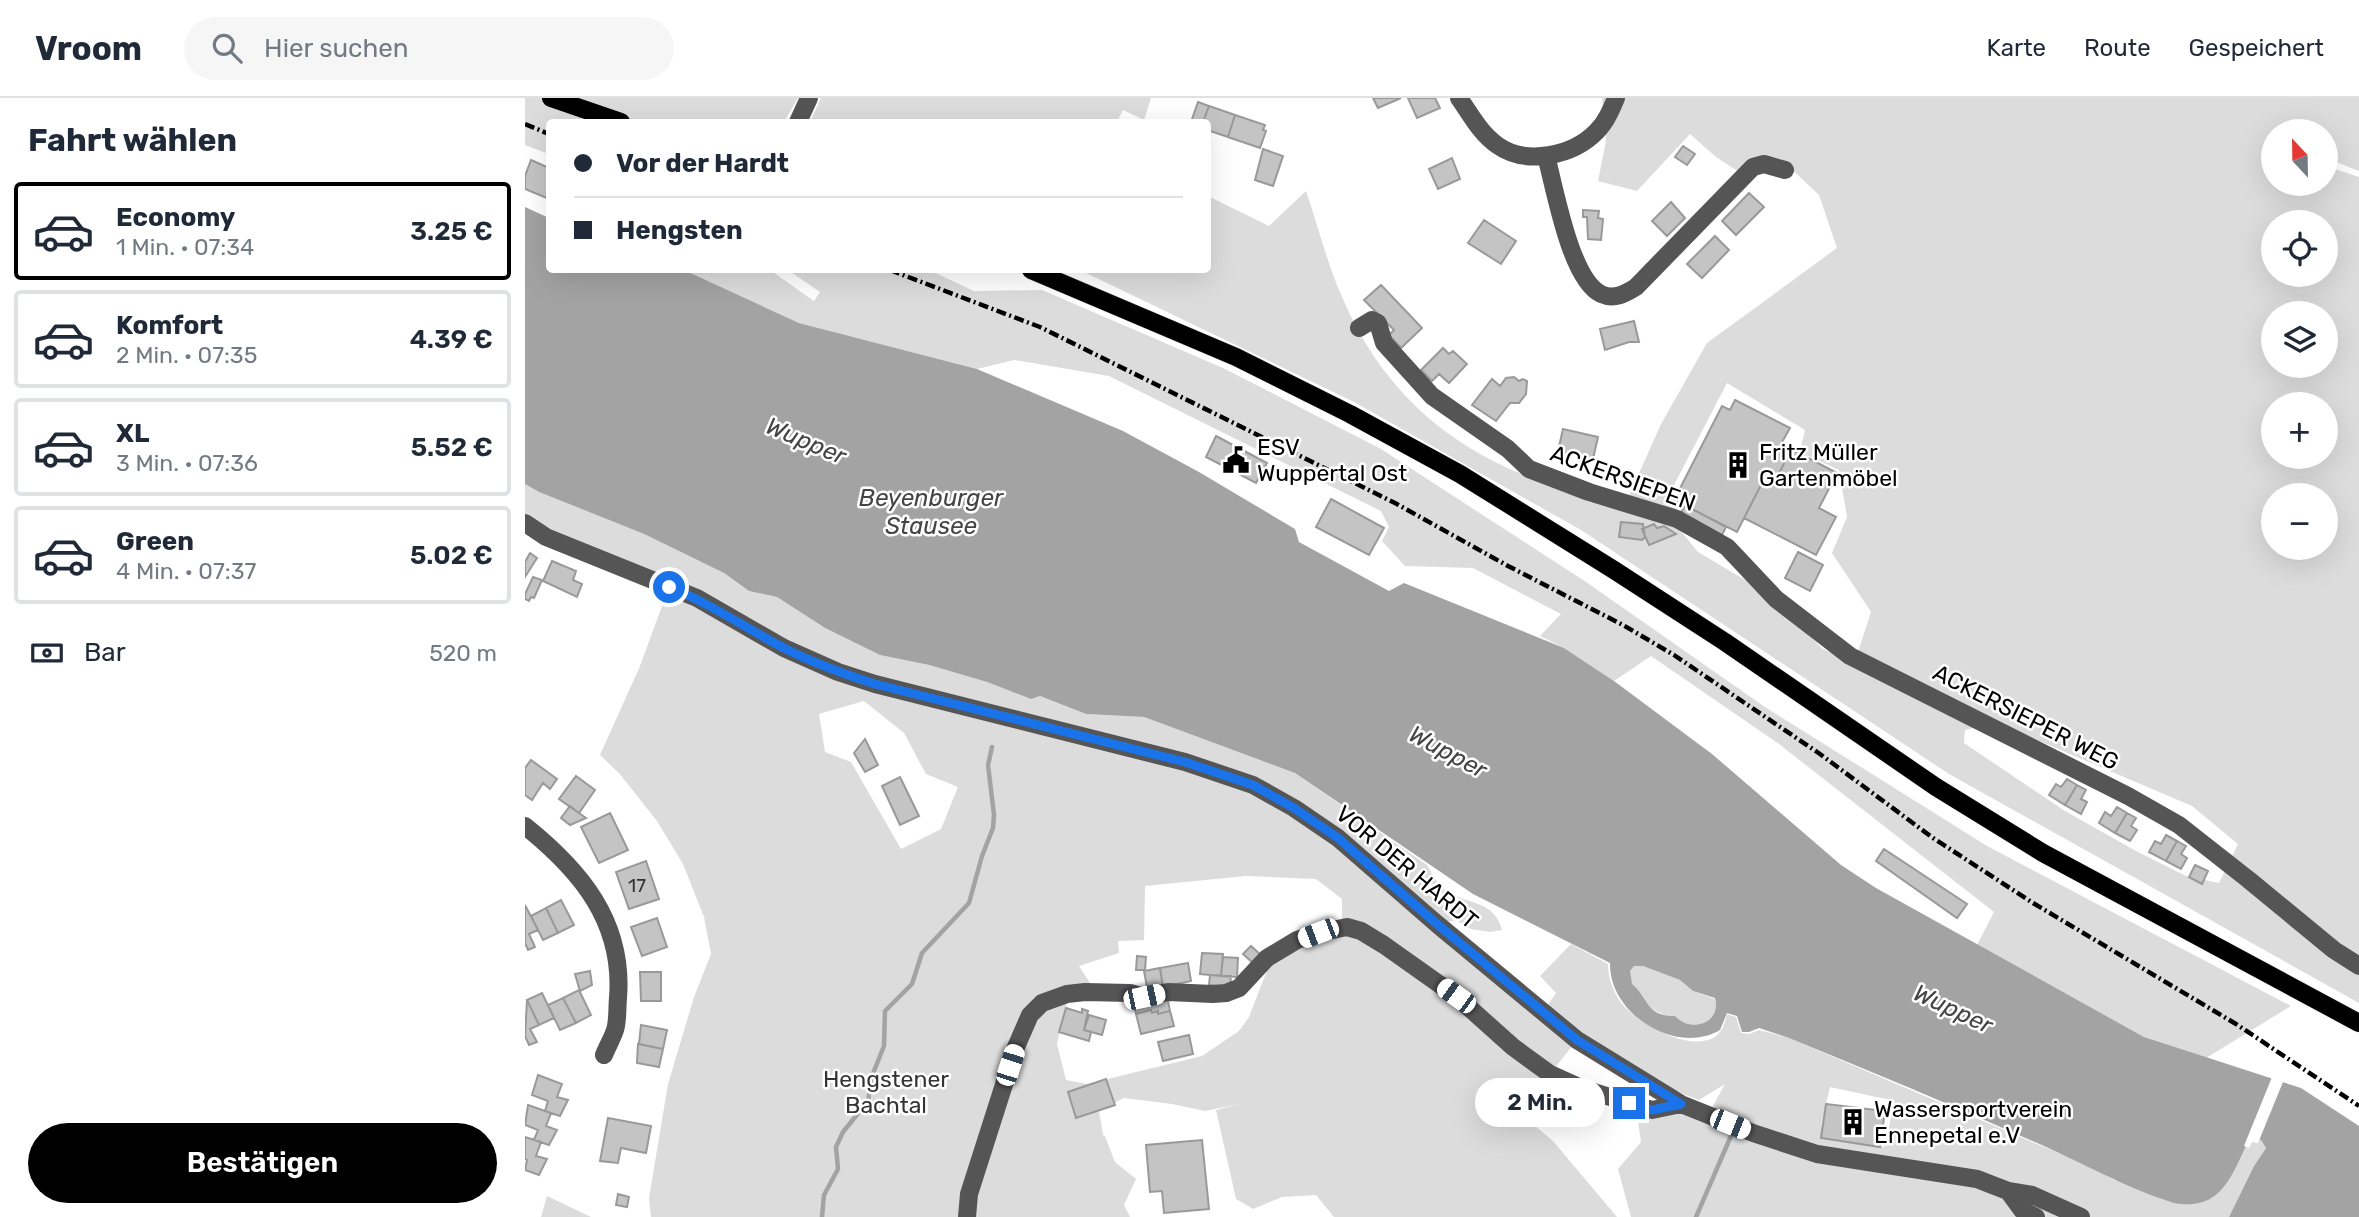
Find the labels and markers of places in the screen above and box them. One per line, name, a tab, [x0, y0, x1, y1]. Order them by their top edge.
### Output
place label: ESV Wuppertal Ost	[1257, 433, 1407, 487]
place label: Fritz Müller Gartenmöbel	[1759, 438, 1898, 492]
public building icon: ESV Wuppertal Ost	[1221, 445, 1251, 475]
building icon: Fritz Müller Gartenmöbel	[1723, 450, 1753, 480]
place label: Wassersportverein Ennepetal e.V	[1874, 1095, 2072, 1149]
building icon: Wassersportverein Ennepetal e.V	[1838, 1107, 1868, 1137]

